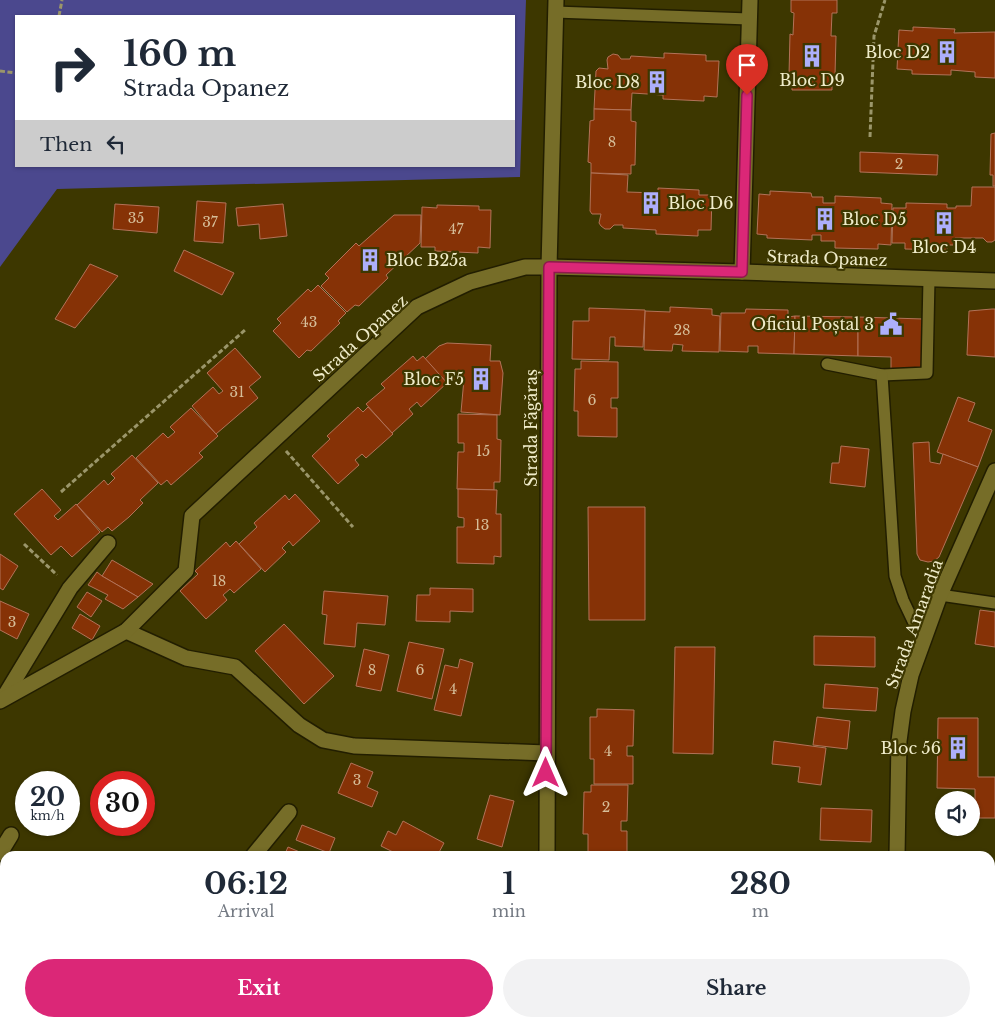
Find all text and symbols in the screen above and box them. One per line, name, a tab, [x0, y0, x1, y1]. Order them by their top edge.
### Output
text: 160 m	[123, 32, 236, 75]
icon: right	[40, 35, 105, 100]
building icon: Bloc D2	[934, 39, 960, 65]
place label: Bloc D2	[865, 42, 930, 62]
building icon: Bloc D9	[799, 43, 825, 69]
pin	[726, 44, 768, 95]
icon: arrive	[733, 51, 761, 79]
building icon: Bloc D8	[644, 69, 670, 95]
place label: Bloc D9	[779, 70, 845, 90]
place label: Bloc D8	[575, 72, 640, 92]
text: Strada Opanez	[123, 75, 289, 102]
icon: left	[102, 130, 130, 158]
text: Then	[40, 133, 92, 156]
house number: 8	[608, 133, 616, 151]
house number: 2	[895, 155, 903, 173]
building icon: Bloc D6	[638, 190, 664, 216]
place label: Bloc D6	[668, 193, 734, 213]
building icon: Bloc D5	[812, 206, 838, 232]
house number: 35	[128, 209, 144, 227]
place label: Bloc D5	[842, 209, 906, 229]
building icon: Bloc D4	[931, 210, 957, 236]
house number: 37	[202, 213, 219, 231]
house number: 47	[448, 220, 465, 238]
place label: Bloc D4	[912, 237, 976, 257]
street label: Strada Opanez	[766, 246, 888, 270]
building icon: Bloc B25a	[357, 247, 383, 273]
place label: Bloc B25a	[386, 250, 467, 270]
street label: Strada Opanez	[308, 290, 412, 386]
public building icon: Oficiul Poștal 3	[878, 311, 904, 337]
house number: 43	[301, 313, 317, 331]
place label: Oficiul Poștal 3	[751, 314, 874, 335]
house number: 28	[673, 321, 691, 339]
building icon: Bloc F5	[468, 366, 494, 392]
place label: Bloc F5	[403, 369, 464, 389]
street label: Strada Făgăraș	[521, 369, 542, 487]
house number: 31	[230, 383, 244, 401]
house number: 6	[587, 391, 597, 409]
house number: 15	[476, 442, 490, 460]
house number: 13	[475, 516, 489, 534]
street label: Strada Amaradia	[881, 556, 947, 691]
house number: 18	[212, 572, 226, 590]
house number: 3	[8, 613, 16, 631]
house number: 8	[368, 661, 376, 679]
house number: 6	[415, 661, 425, 679]
house number: 4	[449, 680, 457, 698]
building icon: Bloc 56	[945, 735, 971, 761]
place label: Bloc 56	[881, 738, 941, 758]
house number: 4	[604, 742, 612, 760]
position arrow	[519, 746, 571, 798]
speed limit sign: 30	[90, 771, 155, 836]
house number: 3	[353, 771, 361, 789]
text: 20	[30, 782, 65, 813]
map controls	[935, 791, 980, 836]
button: sound	[935, 791, 980, 836]
house number: 2	[602, 798, 610, 816]
text: km/h	[30, 808, 65, 823]
text: 06:12	[204, 865, 288, 902]
text: 1	[502, 865, 515, 902]
text: 280	[730, 865, 791, 902]
text: Arrival	[218, 901, 274, 921]
text: min	[492, 901, 526, 921]
text: m	[752, 901, 769, 921]
button: Exit	[25, 959, 493, 1017]
button: Share	[503, 959, 970, 1017]

